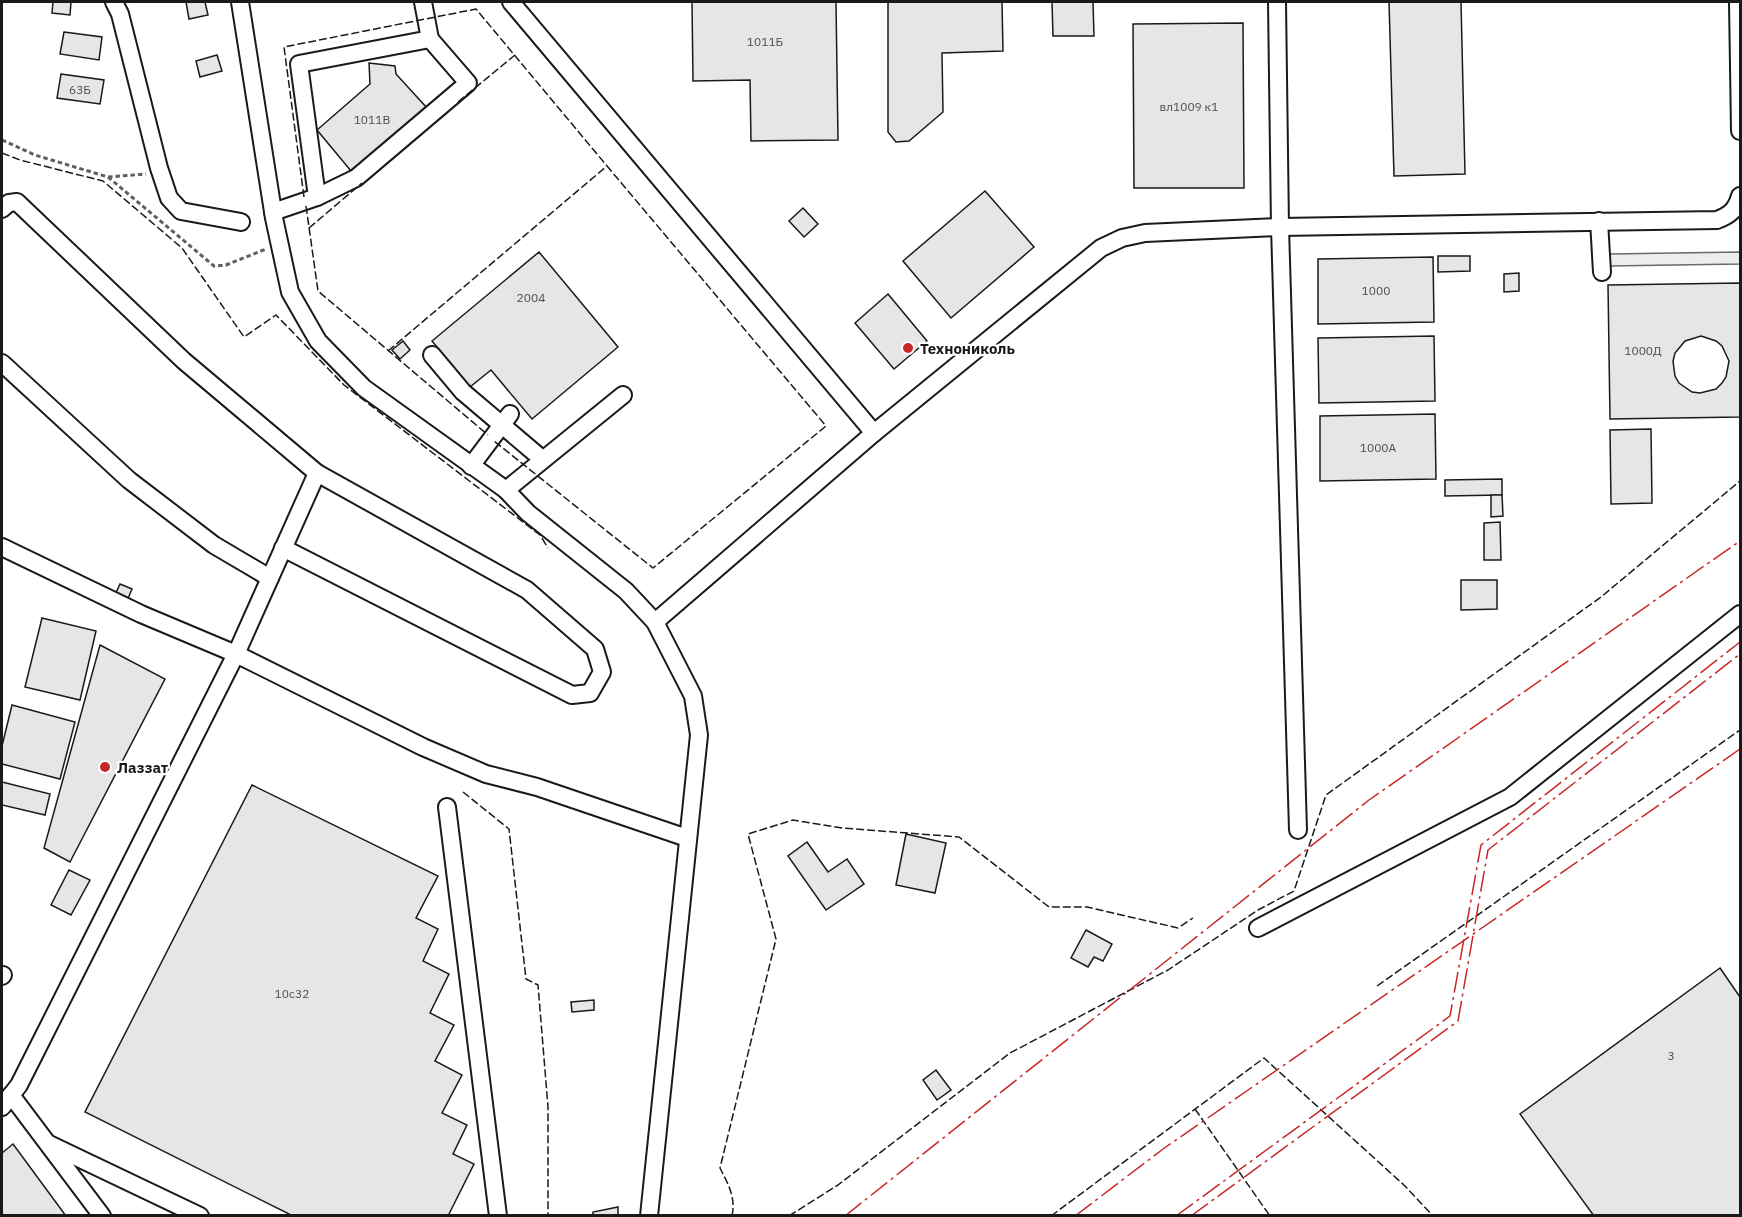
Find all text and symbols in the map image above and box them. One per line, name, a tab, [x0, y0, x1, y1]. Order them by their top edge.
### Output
house number: 1011Б	[747, 34, 783, 49]
house number: 63Б	[69, 82, 91, 97]
house number: вл1009 к1	[1160, 99, 1218, 114]
house number: 1011В	[354, 112, 390, 127]
house number: 1000	[1362, 283, 1390, 298]
house number: 2004	[517, 290, 545, 305]
place label: Технониколь	[920, 339, 1015, 358]
marker: Технониколь	[901, 341, 915, 355]
house number: 1000Д	[1624, 343, 1662, 358]
house number: 1000А	[1360, 440, 1397, 455]
place label: Лаззат	[117, 758, 169, 777]
marker: Лаззат	[98, 760, 112, 774]
house number: 10с32	[275, 986, 309, 1001]
house number: 3	[1667, 1048, 1675, 1063]

